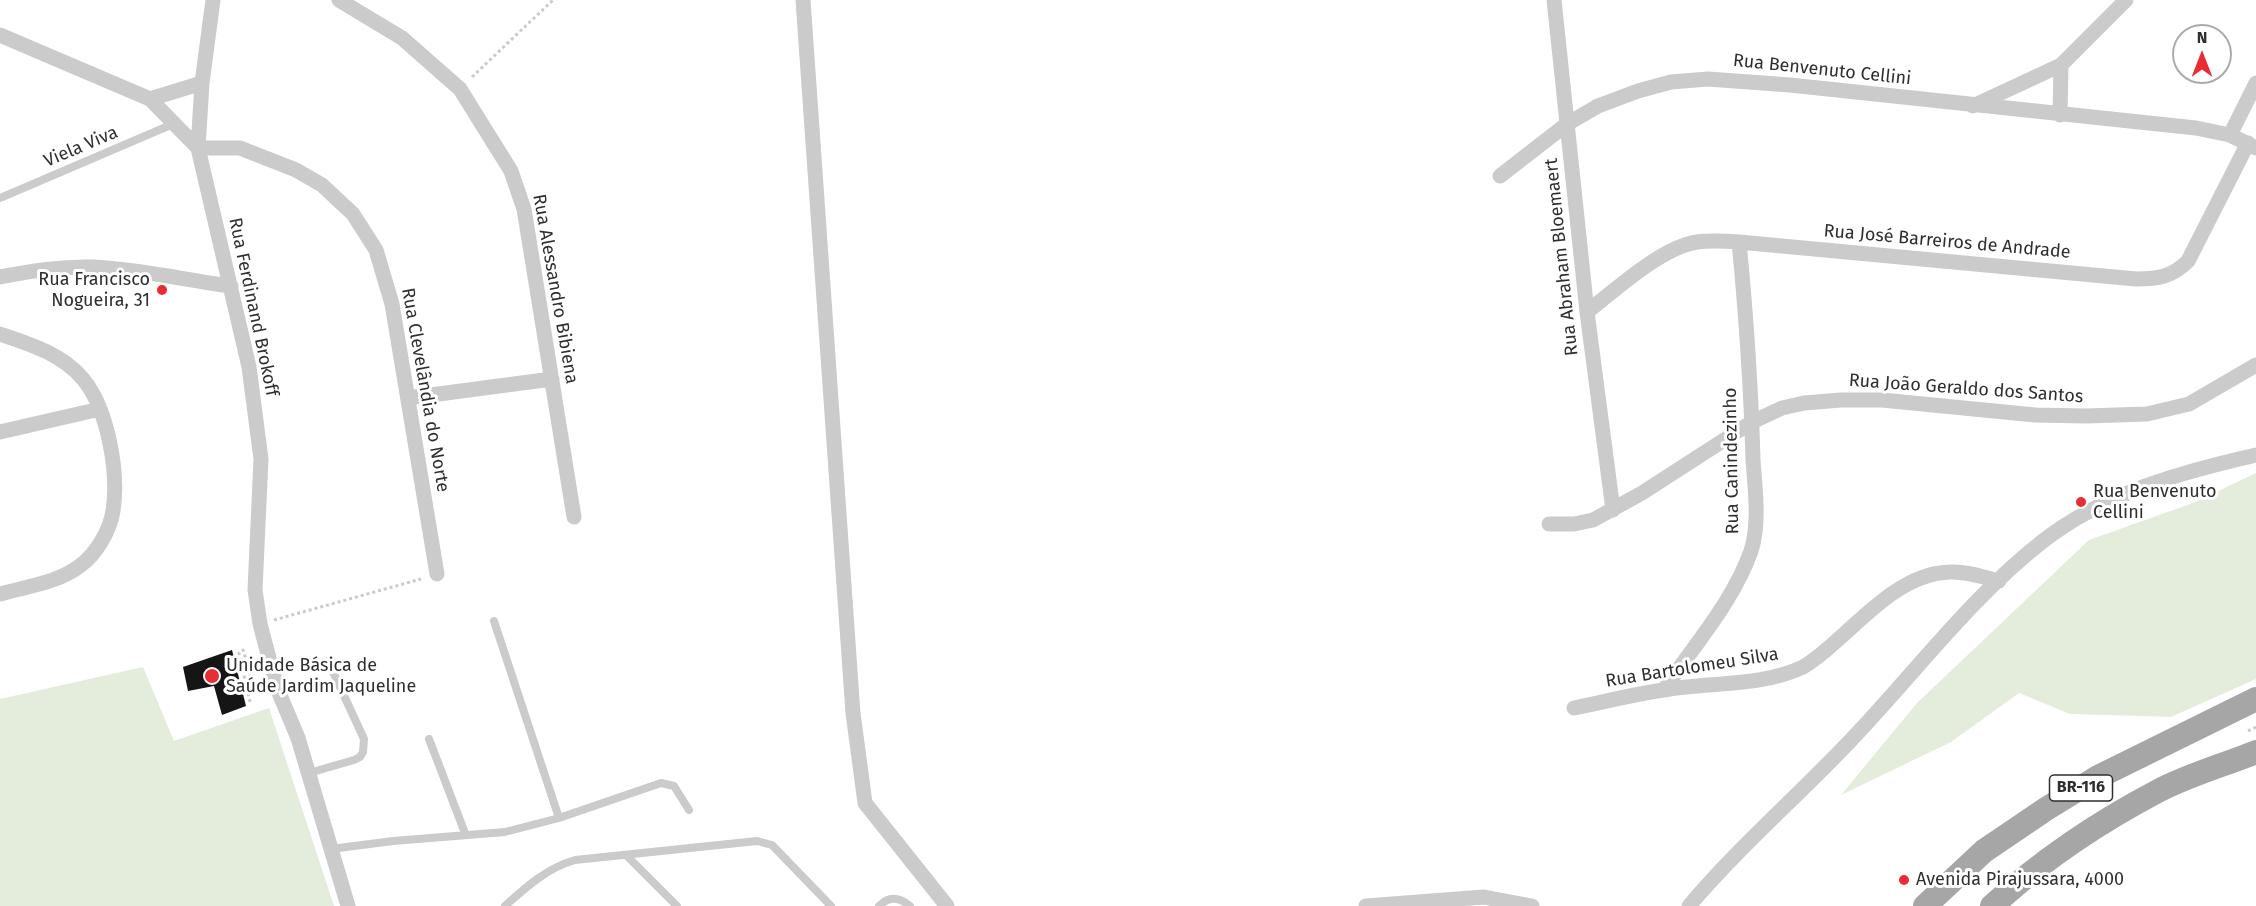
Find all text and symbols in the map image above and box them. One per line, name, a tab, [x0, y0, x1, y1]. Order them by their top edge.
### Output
north arrow	[2172, 24, 2232, 84]
text: N	[2197, 28, 2207, 47]
street label: Rua Benvenuto Cellini	[1732, 50, 1912, 90]
street label: Viela Viva	[41, 122, 121, 172]
street label: Rua Abraham Bloemaert	[1541, 157, 1583, 357]
street label: Rua Alessandro Bibiena	[528, 192, 582, 386]
street label: Rua Ferdinand Brokoff	[224, 216, 282, 398]
street label: Rua José Barreiros de Andrade	[1823, 220, 2071, 264]
place label: Rua Francisco Nogueira, 31	[38, 269, 150, 312]
marker: Rua Francisco Nogueira, 31	[155, 283, 169, 297]
street label: Rua Clevelândia do Norte	[396, 286, 454, 494]
street label: Rua João Geraldo dos Santos	[1848, 370, 2084, 408]
street label: Rua Canindezinho	[1720, 387, 1744, 535]
place label: Rua Benvenuto Cellini	[2093, 481, 2216, 524]
marker: Rua Benvenuto Cellini	[2074, 495, 2088, 509]
street label: Rua Bartolomeu Silva	[1604, 644, 1780, 692]
place label: Unidade Básica de Saúde Jardim Jaqueline	[226, 655, 416, 698]
marker: Unidade Básica de Saúde Jardim Jaqueline	[203, 667, 221, 685]
road number: BR-116	[2050, 775, 2112, 801]
place label: Avenida Pirajussara, 4000	[1916, 869, 2124, 891]
marker: Avenida Pirajussara, 4000	[1897, 873, 1911, 887]

